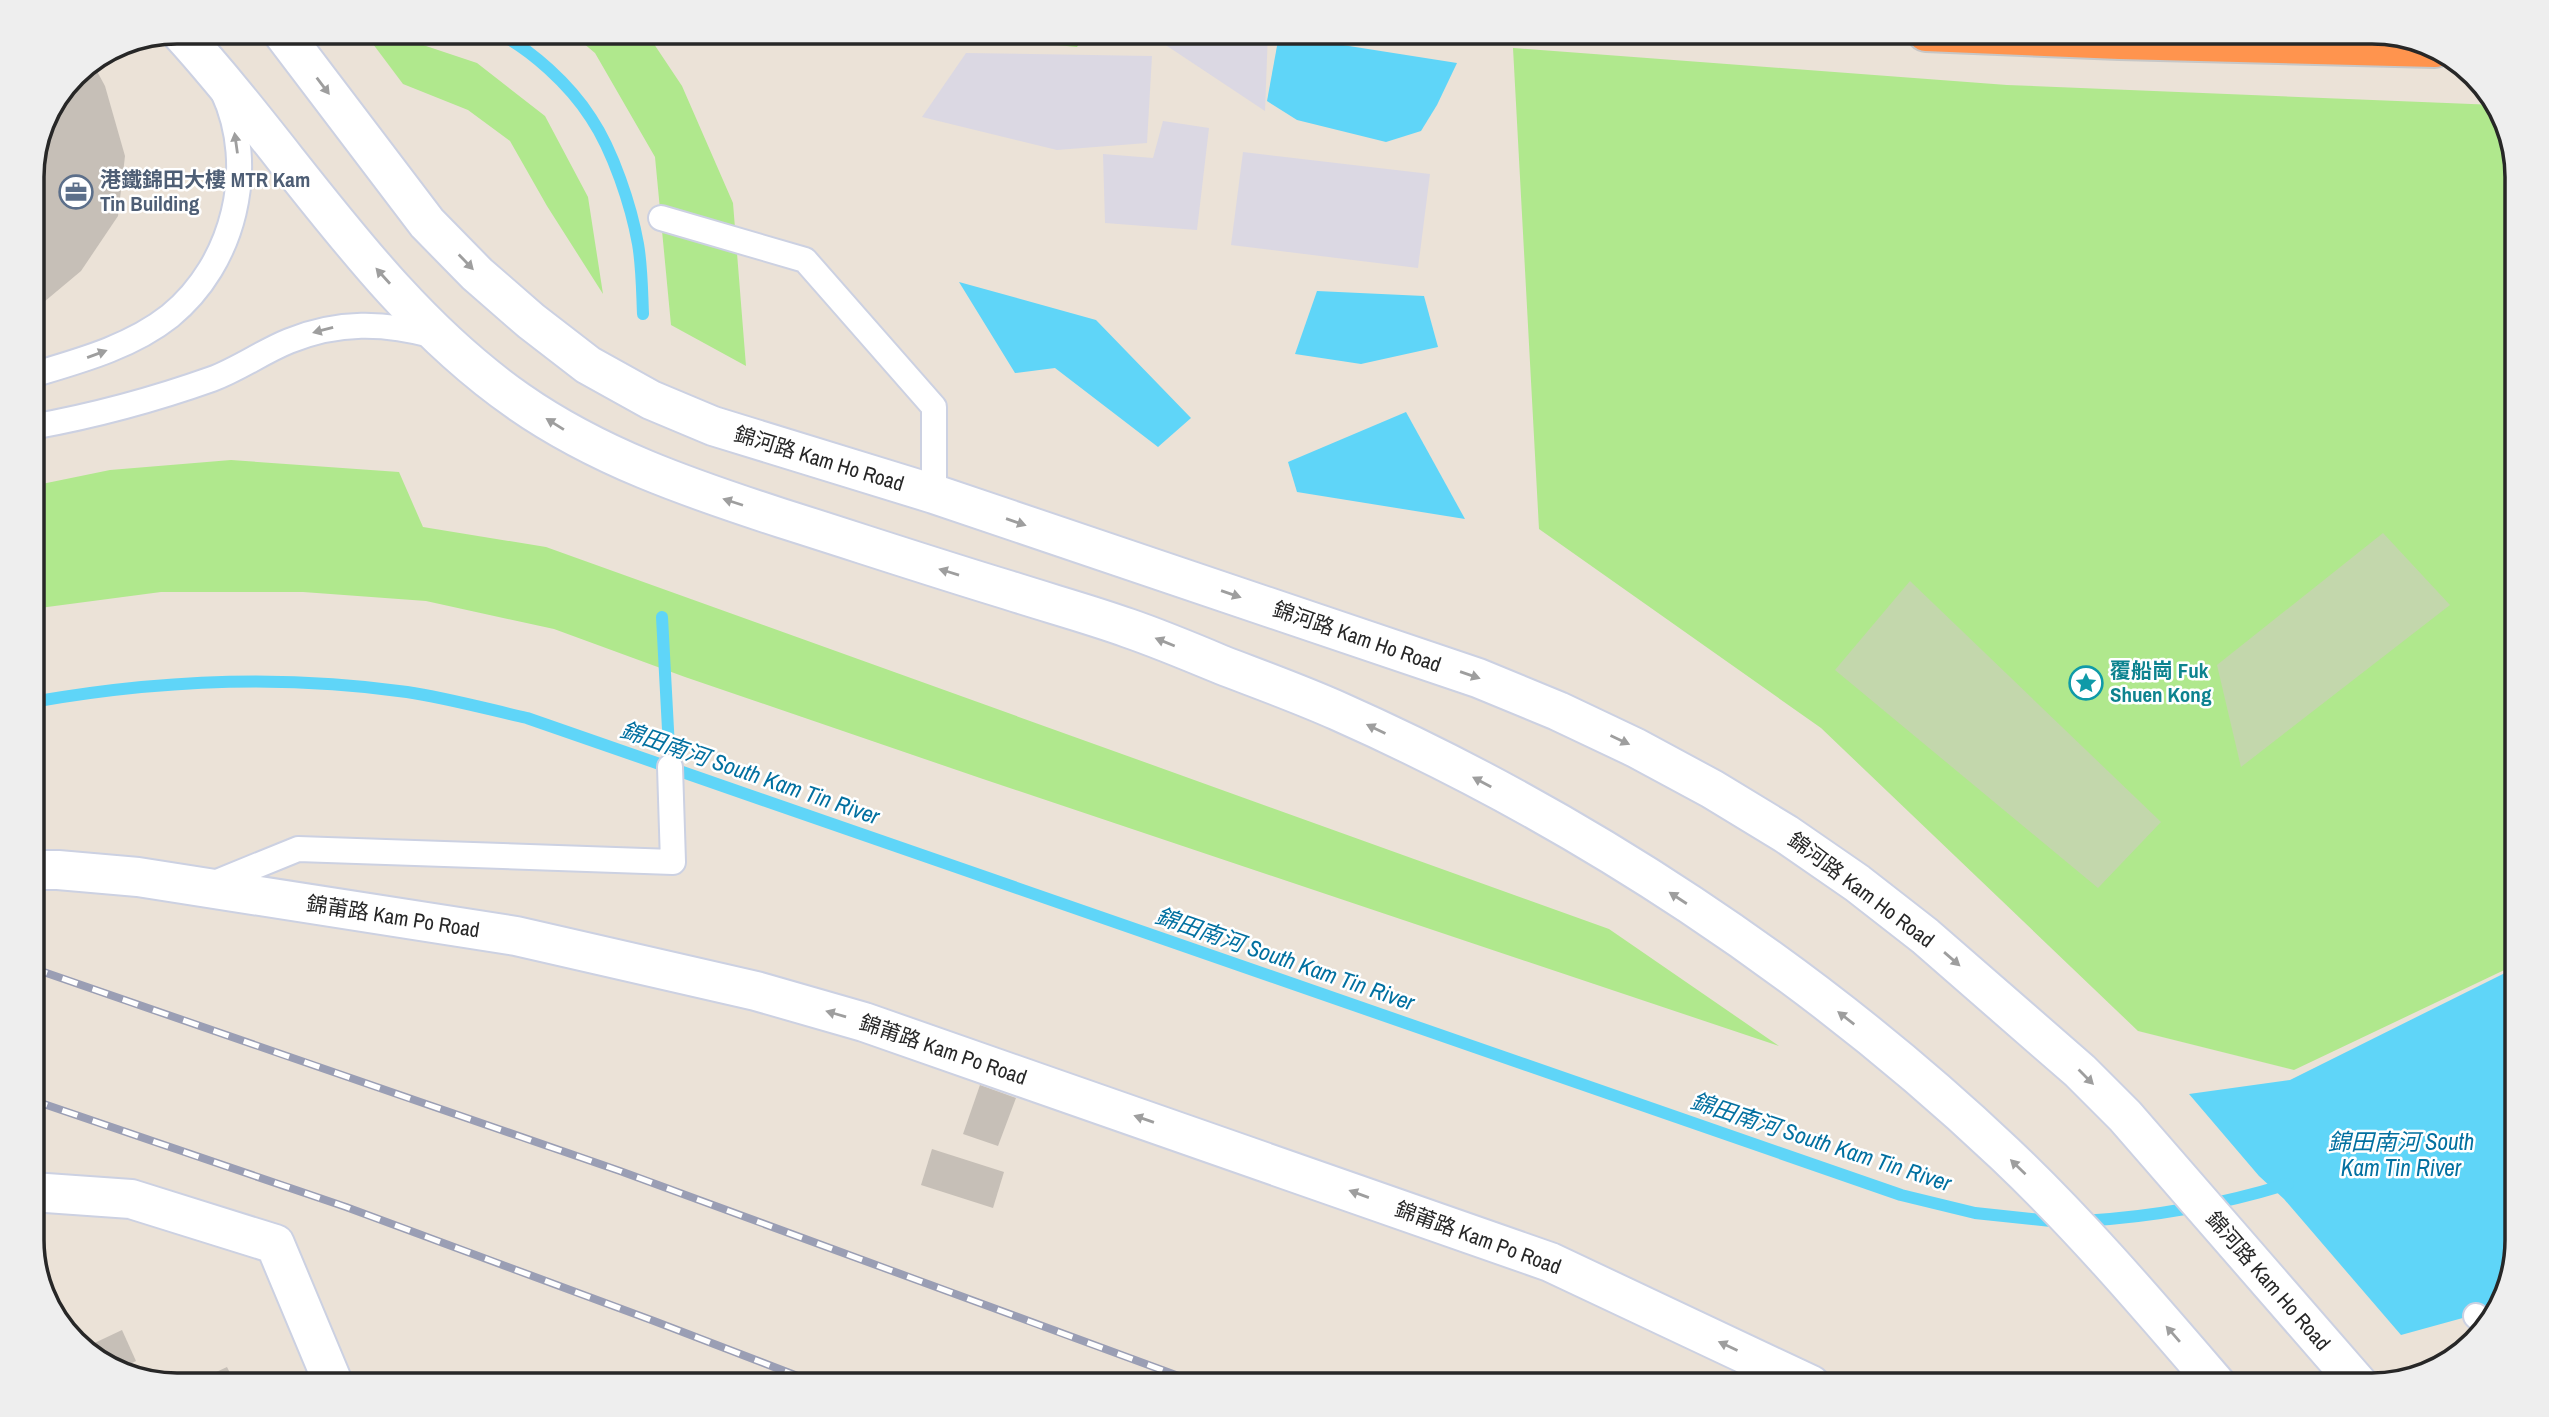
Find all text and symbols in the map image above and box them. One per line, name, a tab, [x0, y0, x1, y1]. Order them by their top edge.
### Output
one-way arrow	[316, 77, 330, 95]
one-way arrow	[231, 132, 242, 154]
place label: 港鐵錦田大樓 MTR Kam Tin Building	[100, 165, 310, 218]
office icon: 港鐵錦田大樓 MTR Kam Tin Building	[57, 173, 95, 211]
one-way arrow	[457, 254, 474, 271]
one-way arrow	[375, 267, 391, 285]
one-way arrow	[312, 325, 334, 336]
one-way arrow	[86, 348, 107, 359]
one-way arrow	[545, 417, 564, 430]
street label: 錦河路 Kam Ho Road	[731, 419, 908, 498]
one-way arrow	[722, 496, 743, 507]
one-way arrow	[1005, 517, 1026, 527]
one-way arrow	[939, 566, 960, 577]
one-way arrow	[1221, 589, 1242, 600]
street label: 錦河路 Kam Ho Road	[1269, 594, 1445, 679]
one-way arrow	[1155, 637, 1176, 648]
place label: 覆船崗 Fuk Shuen Kong	[2110, 656, 2212, 709]
place icon: 覆船崗 Fuk Shuen Kong	[2067, 664, 2105, 702]
one-way arrow	[1459, 670, 1480, 681]
water label: 錦田南河 South Kam Tin River	[616, 714, 885, 832]
one-way arrow	[1366, 723, 1386, 735]
one-way arrow	[1610, 734, 1630, 746]
one-way arrow	[1472, 777, 1492, 788]
street label: 錦河路 Kam Ho Road	[1782, 825, 1940, 954]
street label: 錦莆路 Kam Po Road	[304, 888, 482, 945]
one-way arrow	[1668, 892, 1688, 905]
water label: 錦田南河 South Kam Tin River	[1151, 900, 1420, 1018]
one-way arrow	[1943, 951, 1961, 967]
street label: 錦莆路 Kam Po Road	[856, 1007, 1031, 1092]
one-way arrow	[825, 1008, 847, 1019]
one-way arrow	[1838, 1011, 1856, 1026]
one-way arrow	[2078, 1069, 2095, 1086]
water label: 錦田南河 South Kam Tin River	[1687, 1085, 1956, 1199]
one-way arrow	[1134, 1113, 1155, 1124]
water label: 錦田南河 South Kam Tin River	[2328, 1126, 2474, 1183]
one-way arrow	[2010, 1158, 2027, 1175]
one-way arrow	[1349, 1188, 1370, 1199]
street label: 錦莆路 Kam Po Road	[1391, 1194, 1565, 1281]
street label: 錦河路 Kam Ho Road	[2200, 1205, 2337, 1357]
one-way arrow	[2165, 1325, 2181, 1343]
one-way arrow	[1717, 1340, 1738, 1351]

